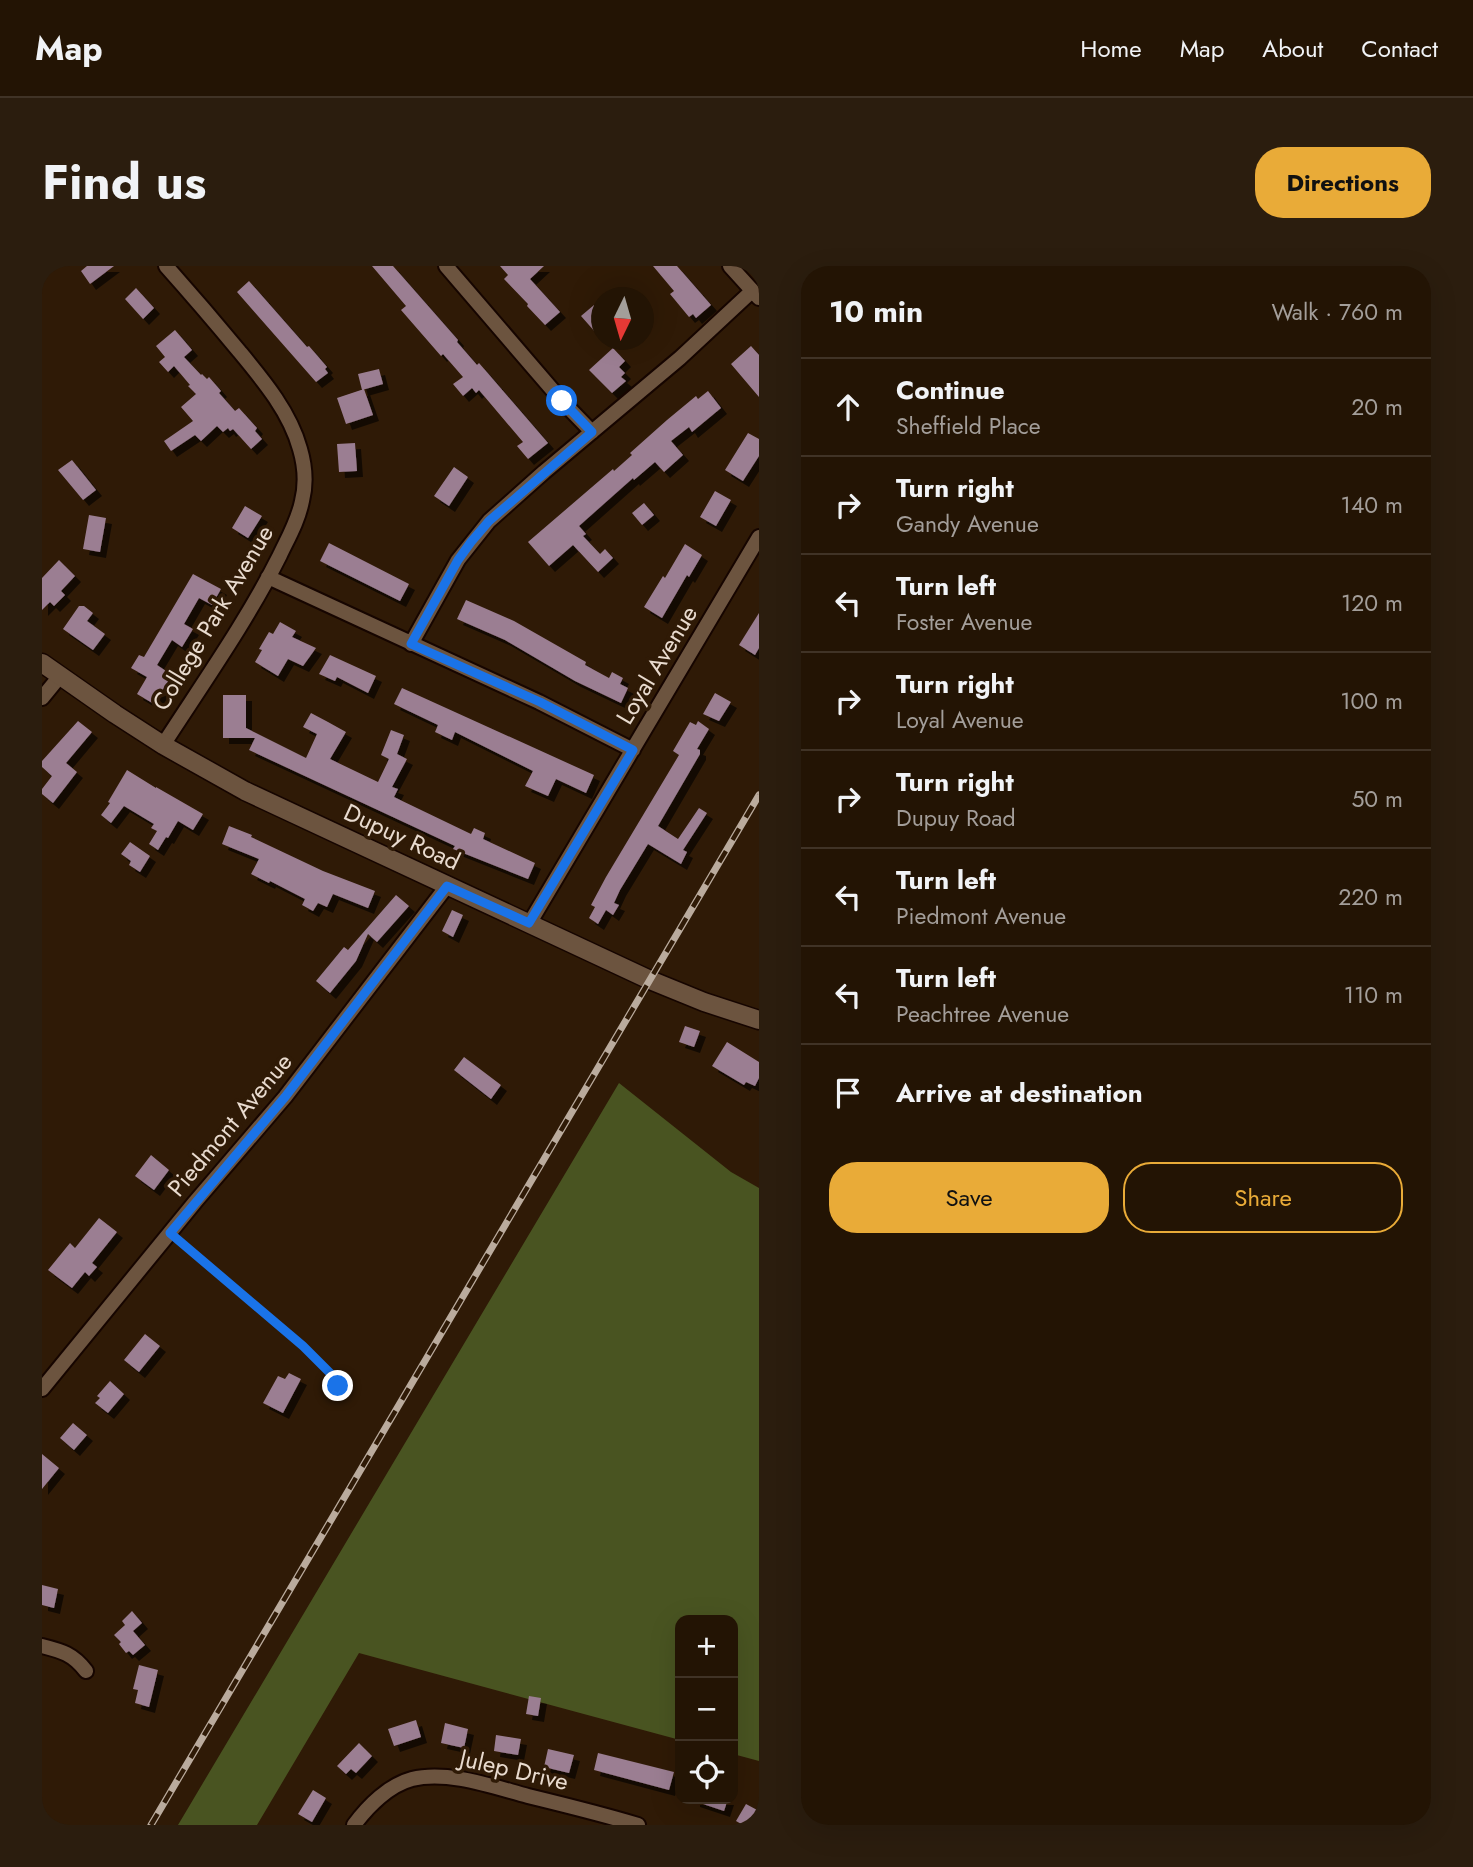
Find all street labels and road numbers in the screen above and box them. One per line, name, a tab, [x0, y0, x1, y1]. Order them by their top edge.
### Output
street label: College Park Avenue	[143, 518, 282, 717]
street label: Loyal Avenue	[607, 599, 706, 731]
street label: Dupuy Road	[338, 794, 466, 879]
street label: Piedmont Avenue	[159, 1045, 300, 1204]
street label: Julep Drive	[453, 1739, 572, 1799]

